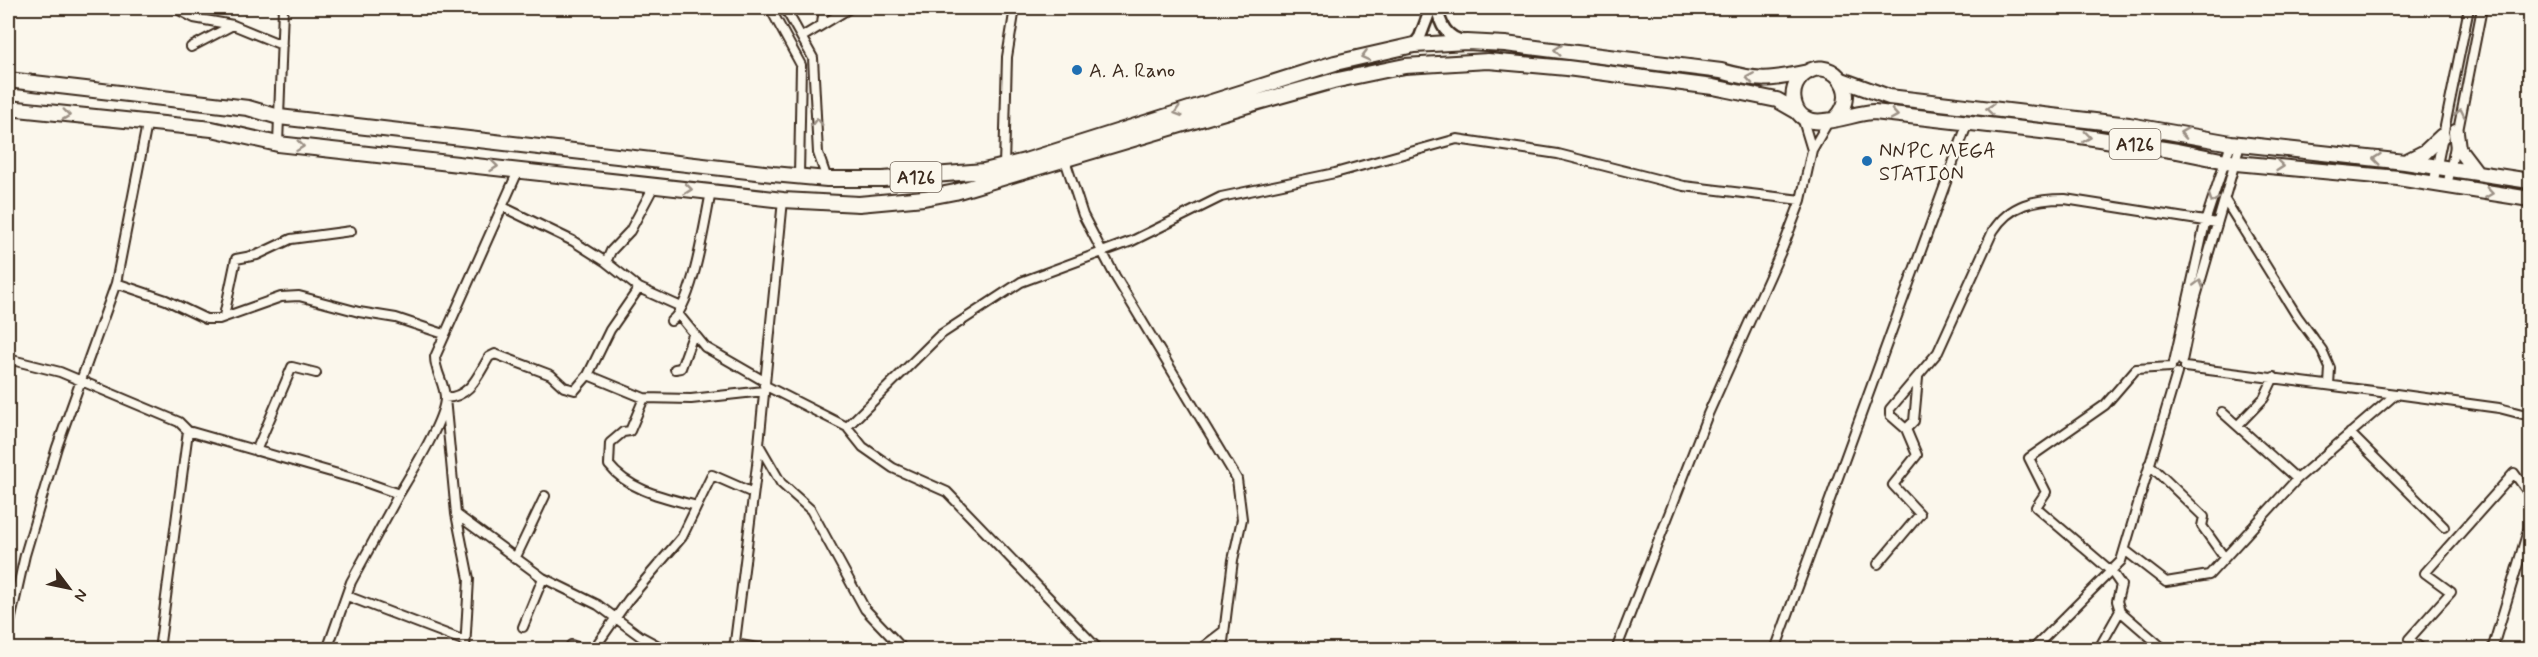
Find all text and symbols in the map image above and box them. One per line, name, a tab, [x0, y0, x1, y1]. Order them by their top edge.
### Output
one-way arrow	[1553, 45, 1562, 57]
one-way arrow	[1360, 48, 1370, 61]
place label: A. A. Rano	[1089, 58, 1175, 85]
marker: A. A. Rano	[1070, 63, 1084, 77]
one-way arrow	[1746, 73, 1755, 85]
one-way arrow	[1986, 103, 1995, 115]
one-way arrow	[1173, 105, 1184, 117]
one-way arrow	[61, 108, 70, 121]
one-way arrow	[2453, 108, 2466, 118]
one-way arrow	[1889, 109, 1898, 121]
one-way arrow	[810, 117, 823, 126]
one-way arrow	[2179, 128, 2188, 140]
road number: A126	[2110, 129, 2160, 159]
one-way arrow	[2083, 131, 2092, 143]
place label: NNPC MEGA STATION	[1879, 138, 1996, 188]
one-way arrow	[296, 139, 305, 152]
one-way arrow	[2372, 153, 2381, 166]
marker: NNPC MEGA STATION	[1860, 154, 1874, 168]
one-way arrow	[490, 159, 499, 172]
one-way arrow	[2276, 159, 2285, 172]
road number: A126	[890, 162, 942, 192]
one-way arrow	[683, 182, 692, 195]
one-way arrow	[2484, 186, 2493, 199]
one-way arrow	[2208, 193, 2220, 204]
one-way arrow	[2192, 279, 2205, 289]
north arrow	[39, 558, 99, 618]
text: N	[69, 585, 92, 605]

